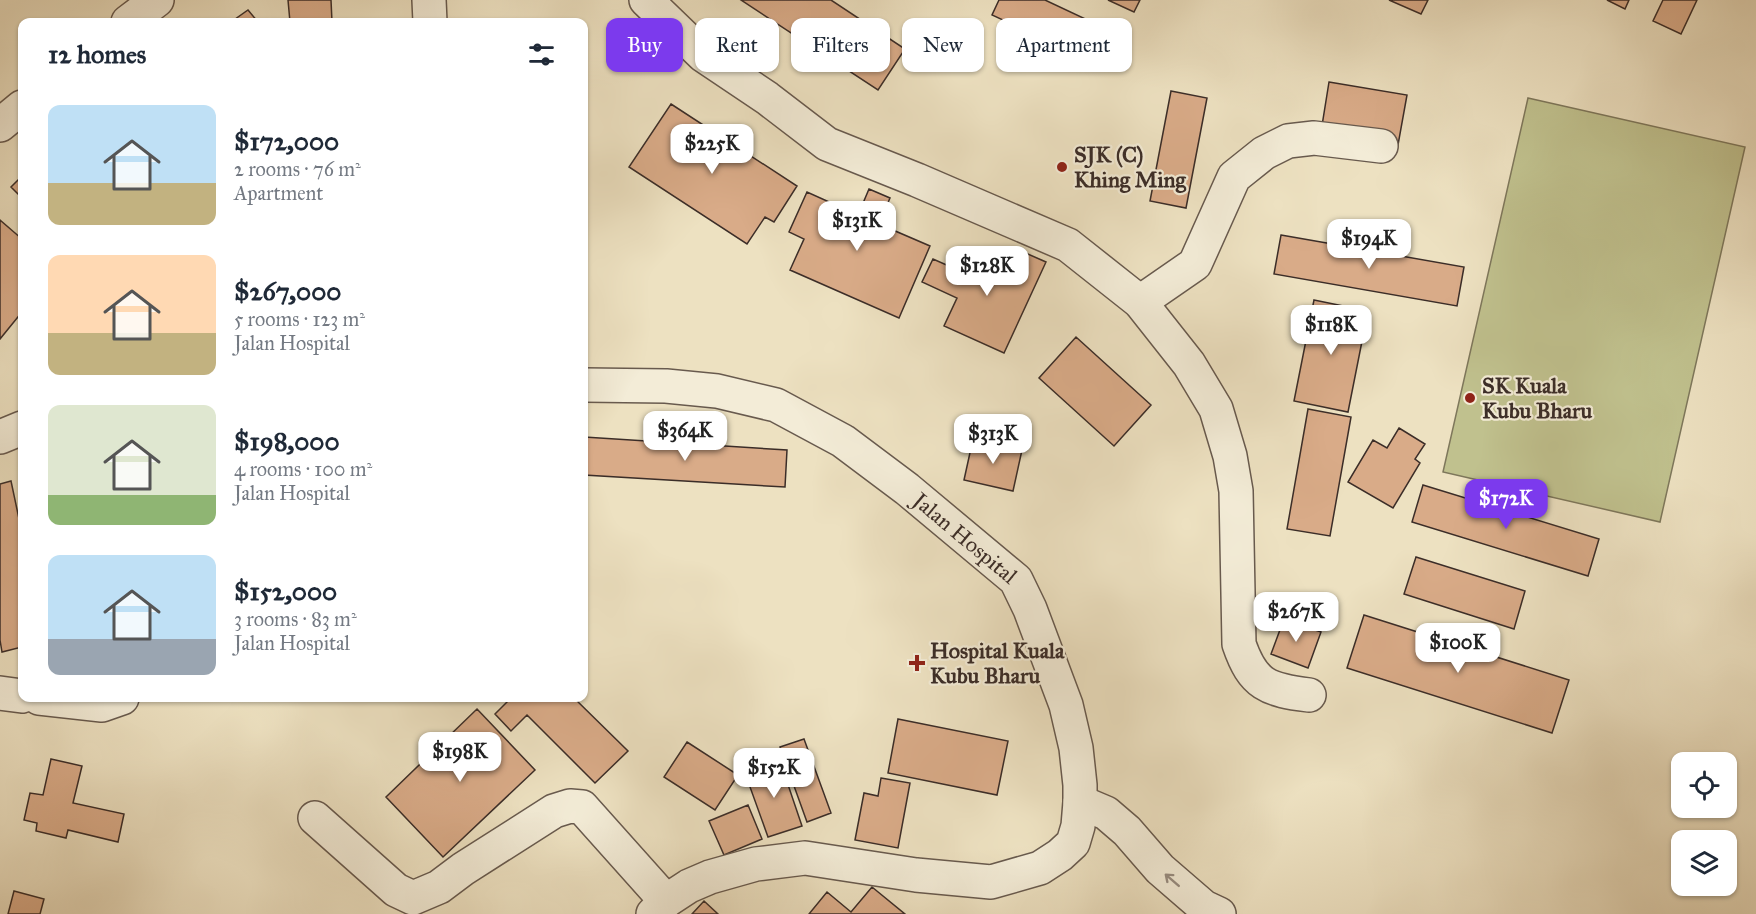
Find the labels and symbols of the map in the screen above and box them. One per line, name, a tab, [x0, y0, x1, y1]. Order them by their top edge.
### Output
pin: $225K	[670, 124, 754, 175]
place label: SJK (C) Khing Ming	[1074, 141, 1186, 193]
marker: SJK (C) Khing Ming	[1055, 160, 1069, 174]
pin: $131K	[815, 201, 899, 252]
pin: $194K	[1327, 219, 1411, 270]
pin: $128K	[945, 246, 1029, 297]
pin: $118K	[1289, 305, 1373, 356]
place label: SK Kuala Kubu Bharu	[1482, 372, 1592, 424]
marker: SK Kuala Kubu Bharu	[1463, 391, 1477, 405]
pin: $364K	[643, 411, 727, 462]
pin: $313K	[951, 414, 1035, 465]
pin: $172K	[1464, 479, 1548, 530]
street label: Jalan Hospital	[906, 486, 1023, 589]
pin: $267K	[1254, 592, 1338, 643]
pin: $100K	[1416, 623, 1500, 674]
place label: Hospital Kuala Kubu Bharu	[930, 637, 1065, 689]
marker: Hospital Kuala Kubu Bharu	[908, 654, 926, 672]
pin: $198K	[418, 732, 502, 783]
pin: $152K	[732, 748, 816, 799]
one-way arrow	[1165, 873, 1180, 887]

